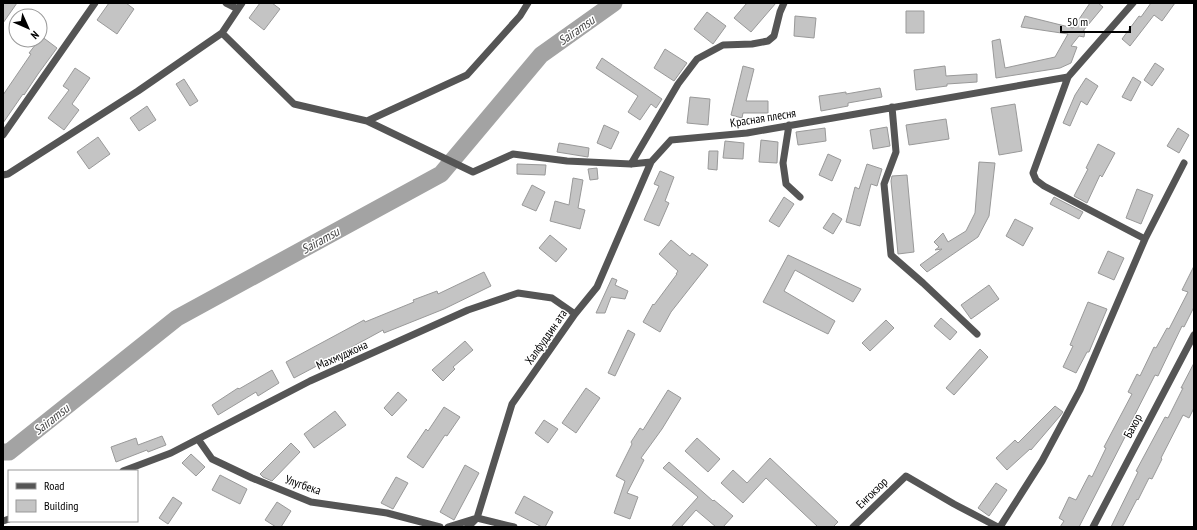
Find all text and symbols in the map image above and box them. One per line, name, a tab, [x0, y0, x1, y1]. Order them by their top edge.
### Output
north arrow	[8, 8, 48, 48]
scale bar	[1061, 8, 1130, 34]
water label: Sairamsu	[555, 11, 599, 49]
text: 50 m	[1067, 14, 1088, 29]
text: N	[28, 28, 42, 42]
street label: Красная плесня	[729, 105, 797, 130]
water label: Sairamsu	[298, 222, 343, 258]
street label: Халфуддин ата	[521, 306, 570, 367]
street label: Махмуджона	[314, 336, 370, 373]
water label: Sairamsu	[30, 399, 74, 439]
street label: Бахор	[1120, 411, 1145, 440]
legend	[8, 470, 138, 522]
street label: Улугбека	[283, 471, 323, 498]
street label: Енгокзор	[853, 474, 891, 511]
text: Road	[44, 478, 64, 493]
text: Building	[44, 498, 79, 513]

